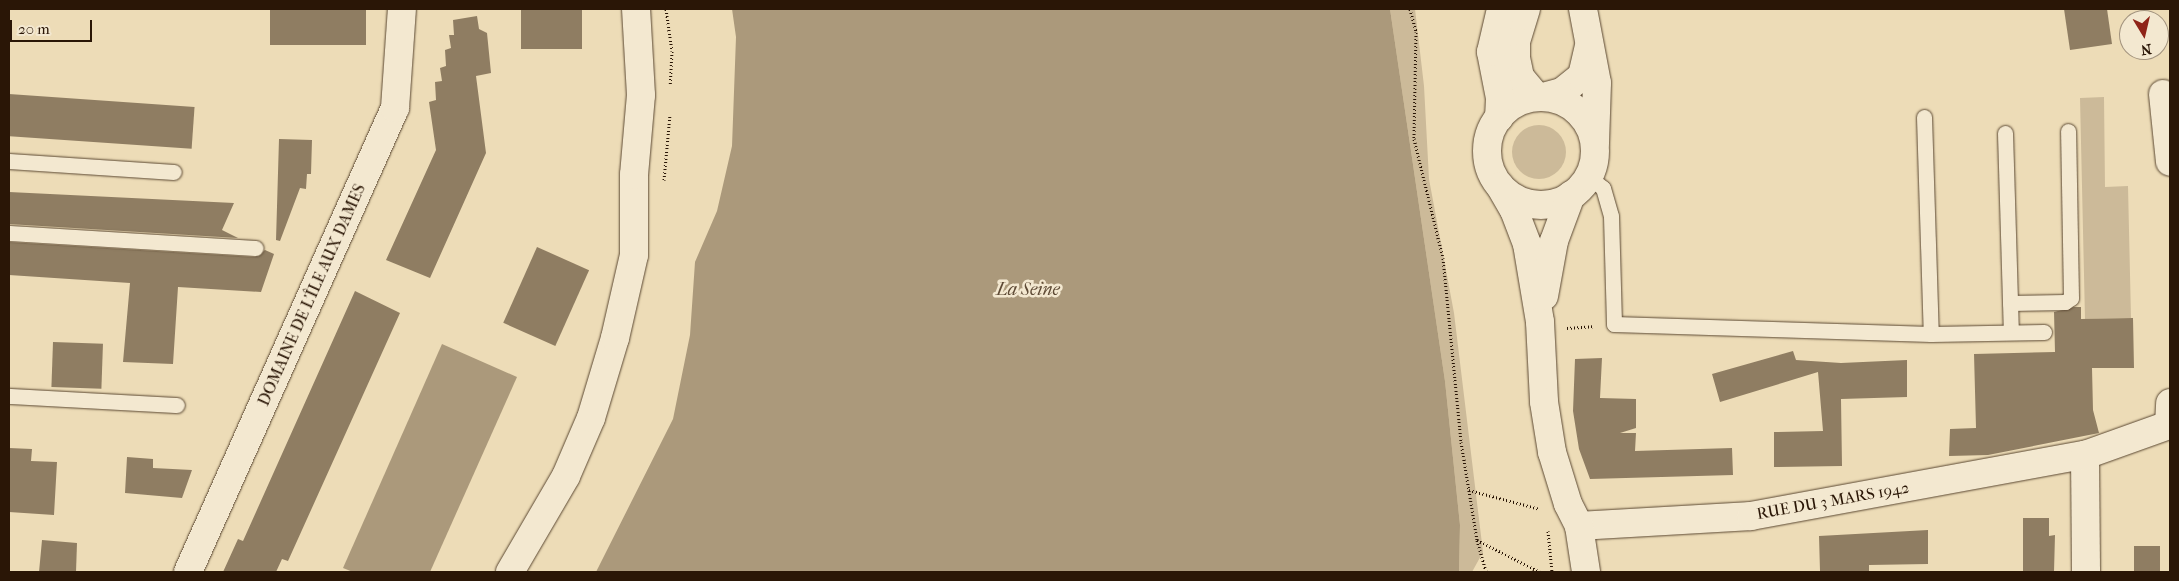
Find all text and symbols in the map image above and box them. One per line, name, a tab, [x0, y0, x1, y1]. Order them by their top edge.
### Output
scale bar	[12, 10, 95, 42]
north arrow	[2119, 10, 2169, 60]
text: 20 m	[18, 20, 50, 38]
text: N	[2140, 40, 2153, 59]
street label: DOMAINE DE L'ÎLE AUX DAMES	[254, 181, 370, 409]
water label: La Seine	[996, 279, 1060, 301]
street label: RUE DU 3 MARS 1942	[1755, 478, 1911, 524]

